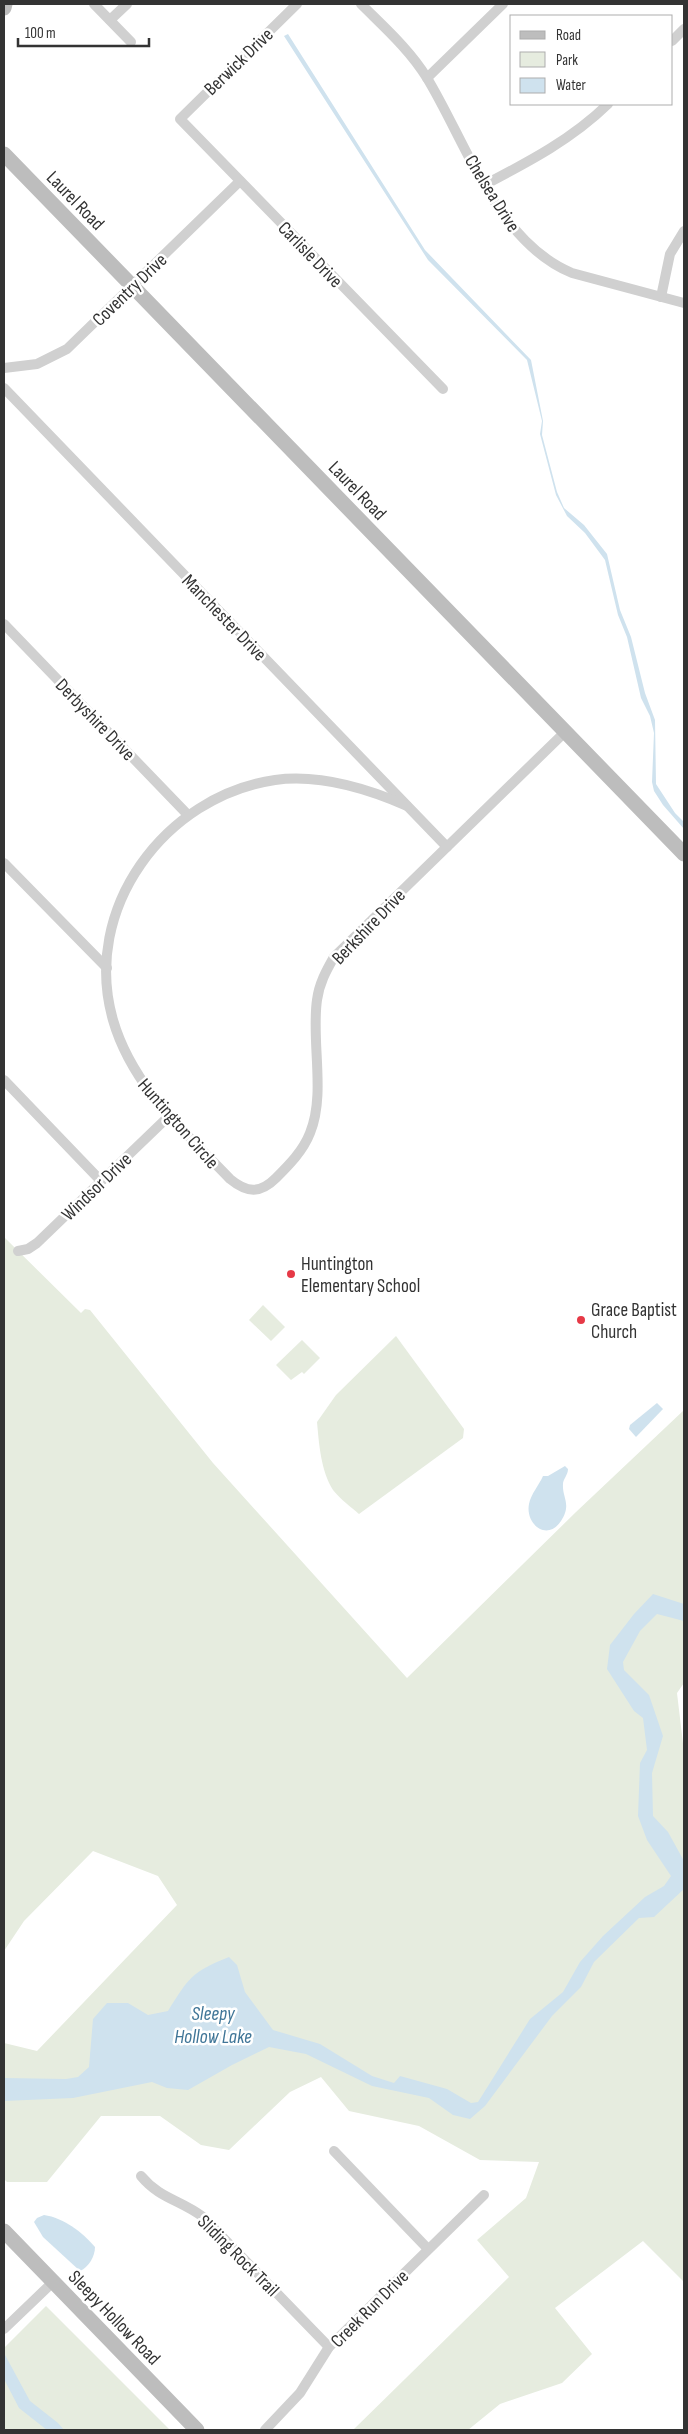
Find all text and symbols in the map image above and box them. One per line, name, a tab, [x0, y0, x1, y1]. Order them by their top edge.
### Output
scale bar	[18, 15, 149, 47]
legend	[510, 15, 673, 105]
text: 100 m	[25, 24, 56, 43]
street label: Berwick Drive	[200, 24, 278, 101]
text: Road	[556, 26, 581, 45]
text: Park	[556, 51, 578, 70]
text: Water	[556, 76, 587, 95]
street label: Chelsea Drive	[459, 151, 524, 237]
street label: Laurel Road	[41, 167, 109, 235]
street label: Carlisle Drive	[273, 217, 347, 293]
street label: Coventry Drive	[88, 249, 172, 331]
street label: Laurel Road	[323, 457, 391, 525]
street label: Manchester Drive	[177, 570, 271, 666]
street label: Derbyshire Drive	[50, 674, 140, 766]
street label: Berkshire Drive	[327, 885, 411, 970]
street label: Huntington Circle	[132, 1074, 223, 1174]
street label: Windsor Drive	[57, 1148, 137, 1226]
place label: Huntington Elementary School	[301, 1253, 420, 1298]
marker: Huntington Elementary School	[285, 1268, 297, 1280]
place label: Grace Baptist Church	[591, 1299, 677, 1344]
marker: Grace Baptist Church	[575, 1314, 587, 1326]
water label: Sleepy Hollow Lake	[174, 2002, 252, 2049]
street label: Sliding Rock Trail	[192, 2210, 284, 2302]
street label: Creek Run Drive	[326, 2265, 414, 2353]
street label: Sleepy Hollow Road	[63, 2266, 165, 2370]

